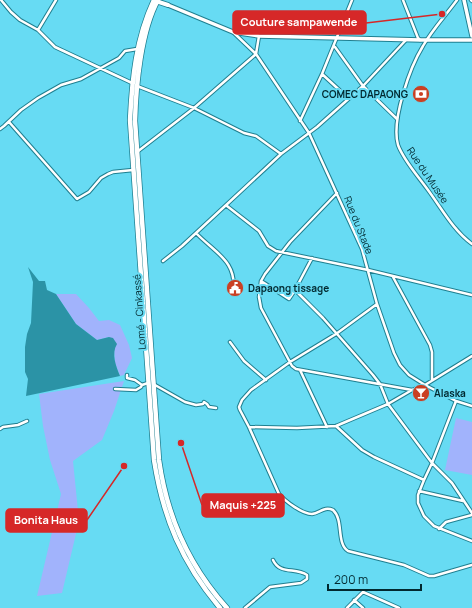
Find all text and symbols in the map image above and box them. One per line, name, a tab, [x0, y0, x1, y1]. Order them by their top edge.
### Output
callout: Couture sampawende	[233, 11, 366, 34]
text: Couture sampawende	[241, 14, 358, 29]
bank icon: COMEC DAPAONG	[411, 84, 431, 104]
place label: COMEC DAPAONG	[322, 87, 409, 101]
street label: Rue du Musée	[404, 144, 452, 206]
street label: Rue du Stade	[341, 194, 377, 256]
street label: Lomé - Cinkassé	[129, 274, 149, 350]
public building icon: Dapaong tissage	[225, 278, 245, 298]
place label: Dapaong tissage	[248, 281, 329, 295]
bar icon: Alaska	[411, 383, 431, 403]
place label: Alaska	[434, 386, 466, 400]
callout: Maquis +225	[202, 494, 284, 517]
text: Maquis +225	[210, 497, 276, 512]
callout: Bonita Haus	[6, 509, 87, 532]
text: Bonita Haus	[14, 512, 78, 527]
scale bar	[328, 566, 421, 592]
text: 200 m	[334, 571, 368, 588]

